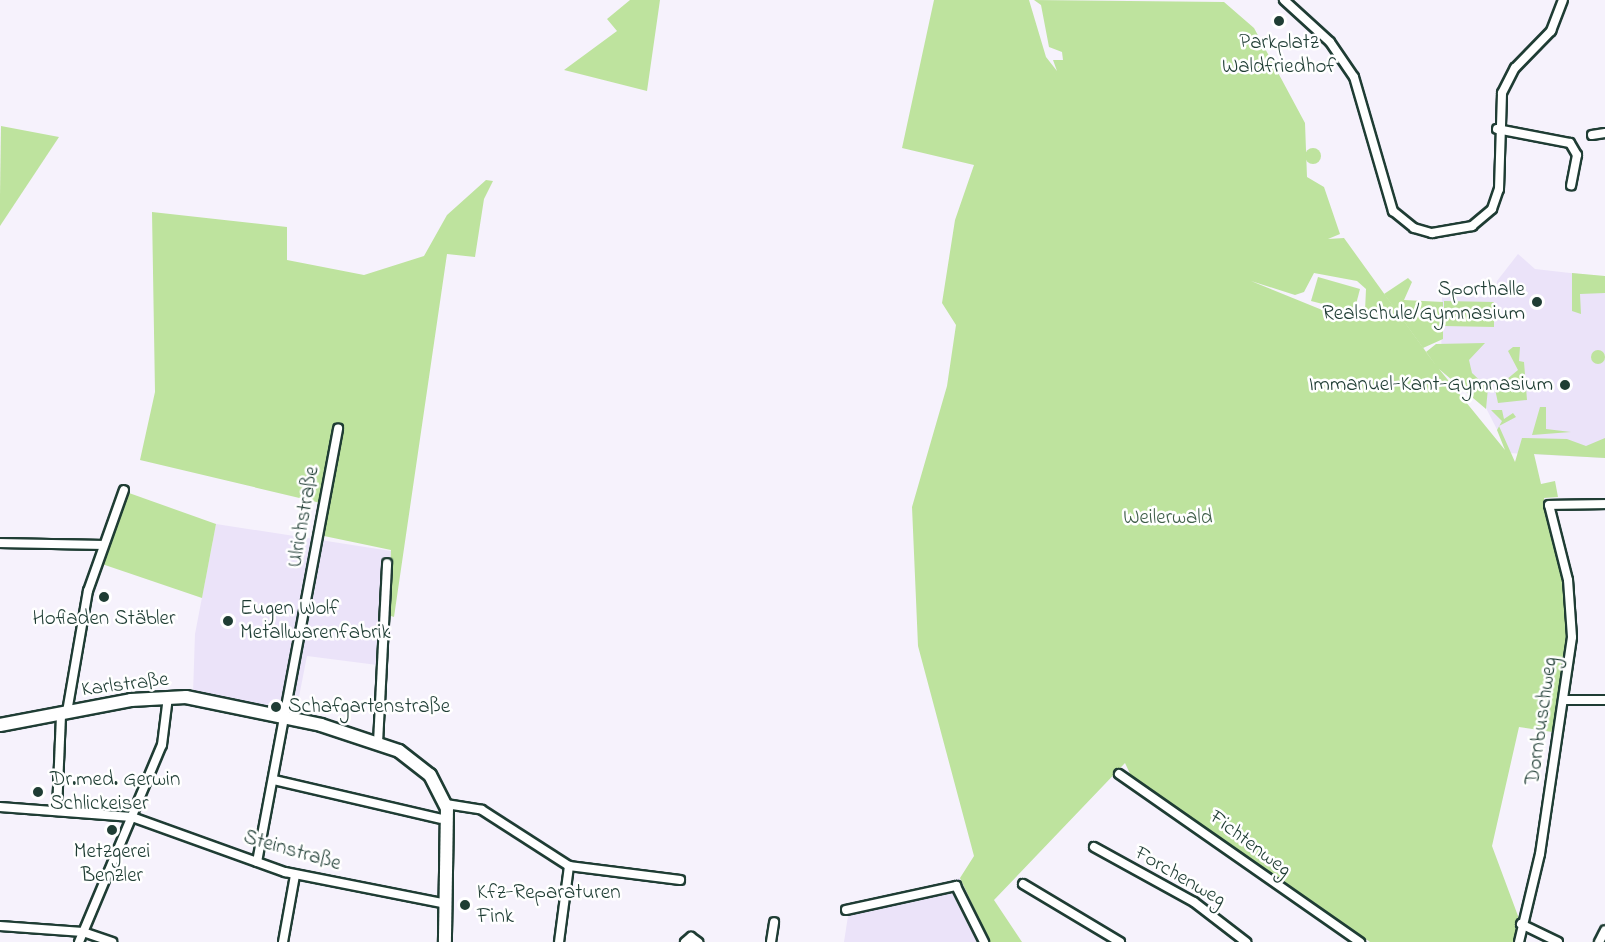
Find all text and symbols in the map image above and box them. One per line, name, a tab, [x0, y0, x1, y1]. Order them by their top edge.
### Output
marker: Parkplatz Waldfriedhof	[1272, 14, 1286, 28]
place label: Parkplatz Waldfriedhof	[1222, 30, 1336, 80]
place label: Sporthalle Realschule/Gymnasium	[1322, 277, 1525, 327]
marker: Sporthalle Realschule/Gymnasium	[1530, 295, 1544, 309]
place label: Immanuel-Kant-Gymnasium	[1309, 372, 1553, 398]
marker: Immanuel-Kant-Gymnasium	[1558, 378, 1572, 392]
street label: Ulrichstraße	[283, 464, 325, 570]
park label: Weilerwald	[1123, 505, 1213, 531]
marker: Hofladen Stäbler	[97, 590, 111, 604]
place label: Eugen Wolf Metallwarenfabrik	[240, 596, 391, 646]
place label: Hofladen Stäbler	[33, 606, 175, 632]
marker: Eugen Wolf Metallwarenfabrik	[221, 614, 235, 628]
street label: Dornbuschweg	[1521, 655, 1563, 787]
street label: Karlstraße	[80, 667, 170, 703]
place label: Schafgartenstraße	[288, 694, 450, 720]
marker: Schafgartenstraße	[269, 700, 283, 714]
place label: Dr.med. Gerwin Schlickeiser	[50, 767, 180, 817]
marker: Dr.med. Gerwin Schlickeiser	[31, 785, 45, 799]
street label: Fichtenweg	[1204, 805, 1296, 883]
marker: Metzgerei Benzler	[105, 823, 119, 837]
street label: Steinstraße	[240, 825, 344, 877]
place label: Metzgerei Benzler	[74, 839, 150, 889]
street label: Forchenweg	[1130, 841, 1230, 913]
place label: Kfz-Reparaturen Fink	[477, 880, 621, 930]
marker: Kfz-Reparaturen Fink	[458, 898, 472, 912]

